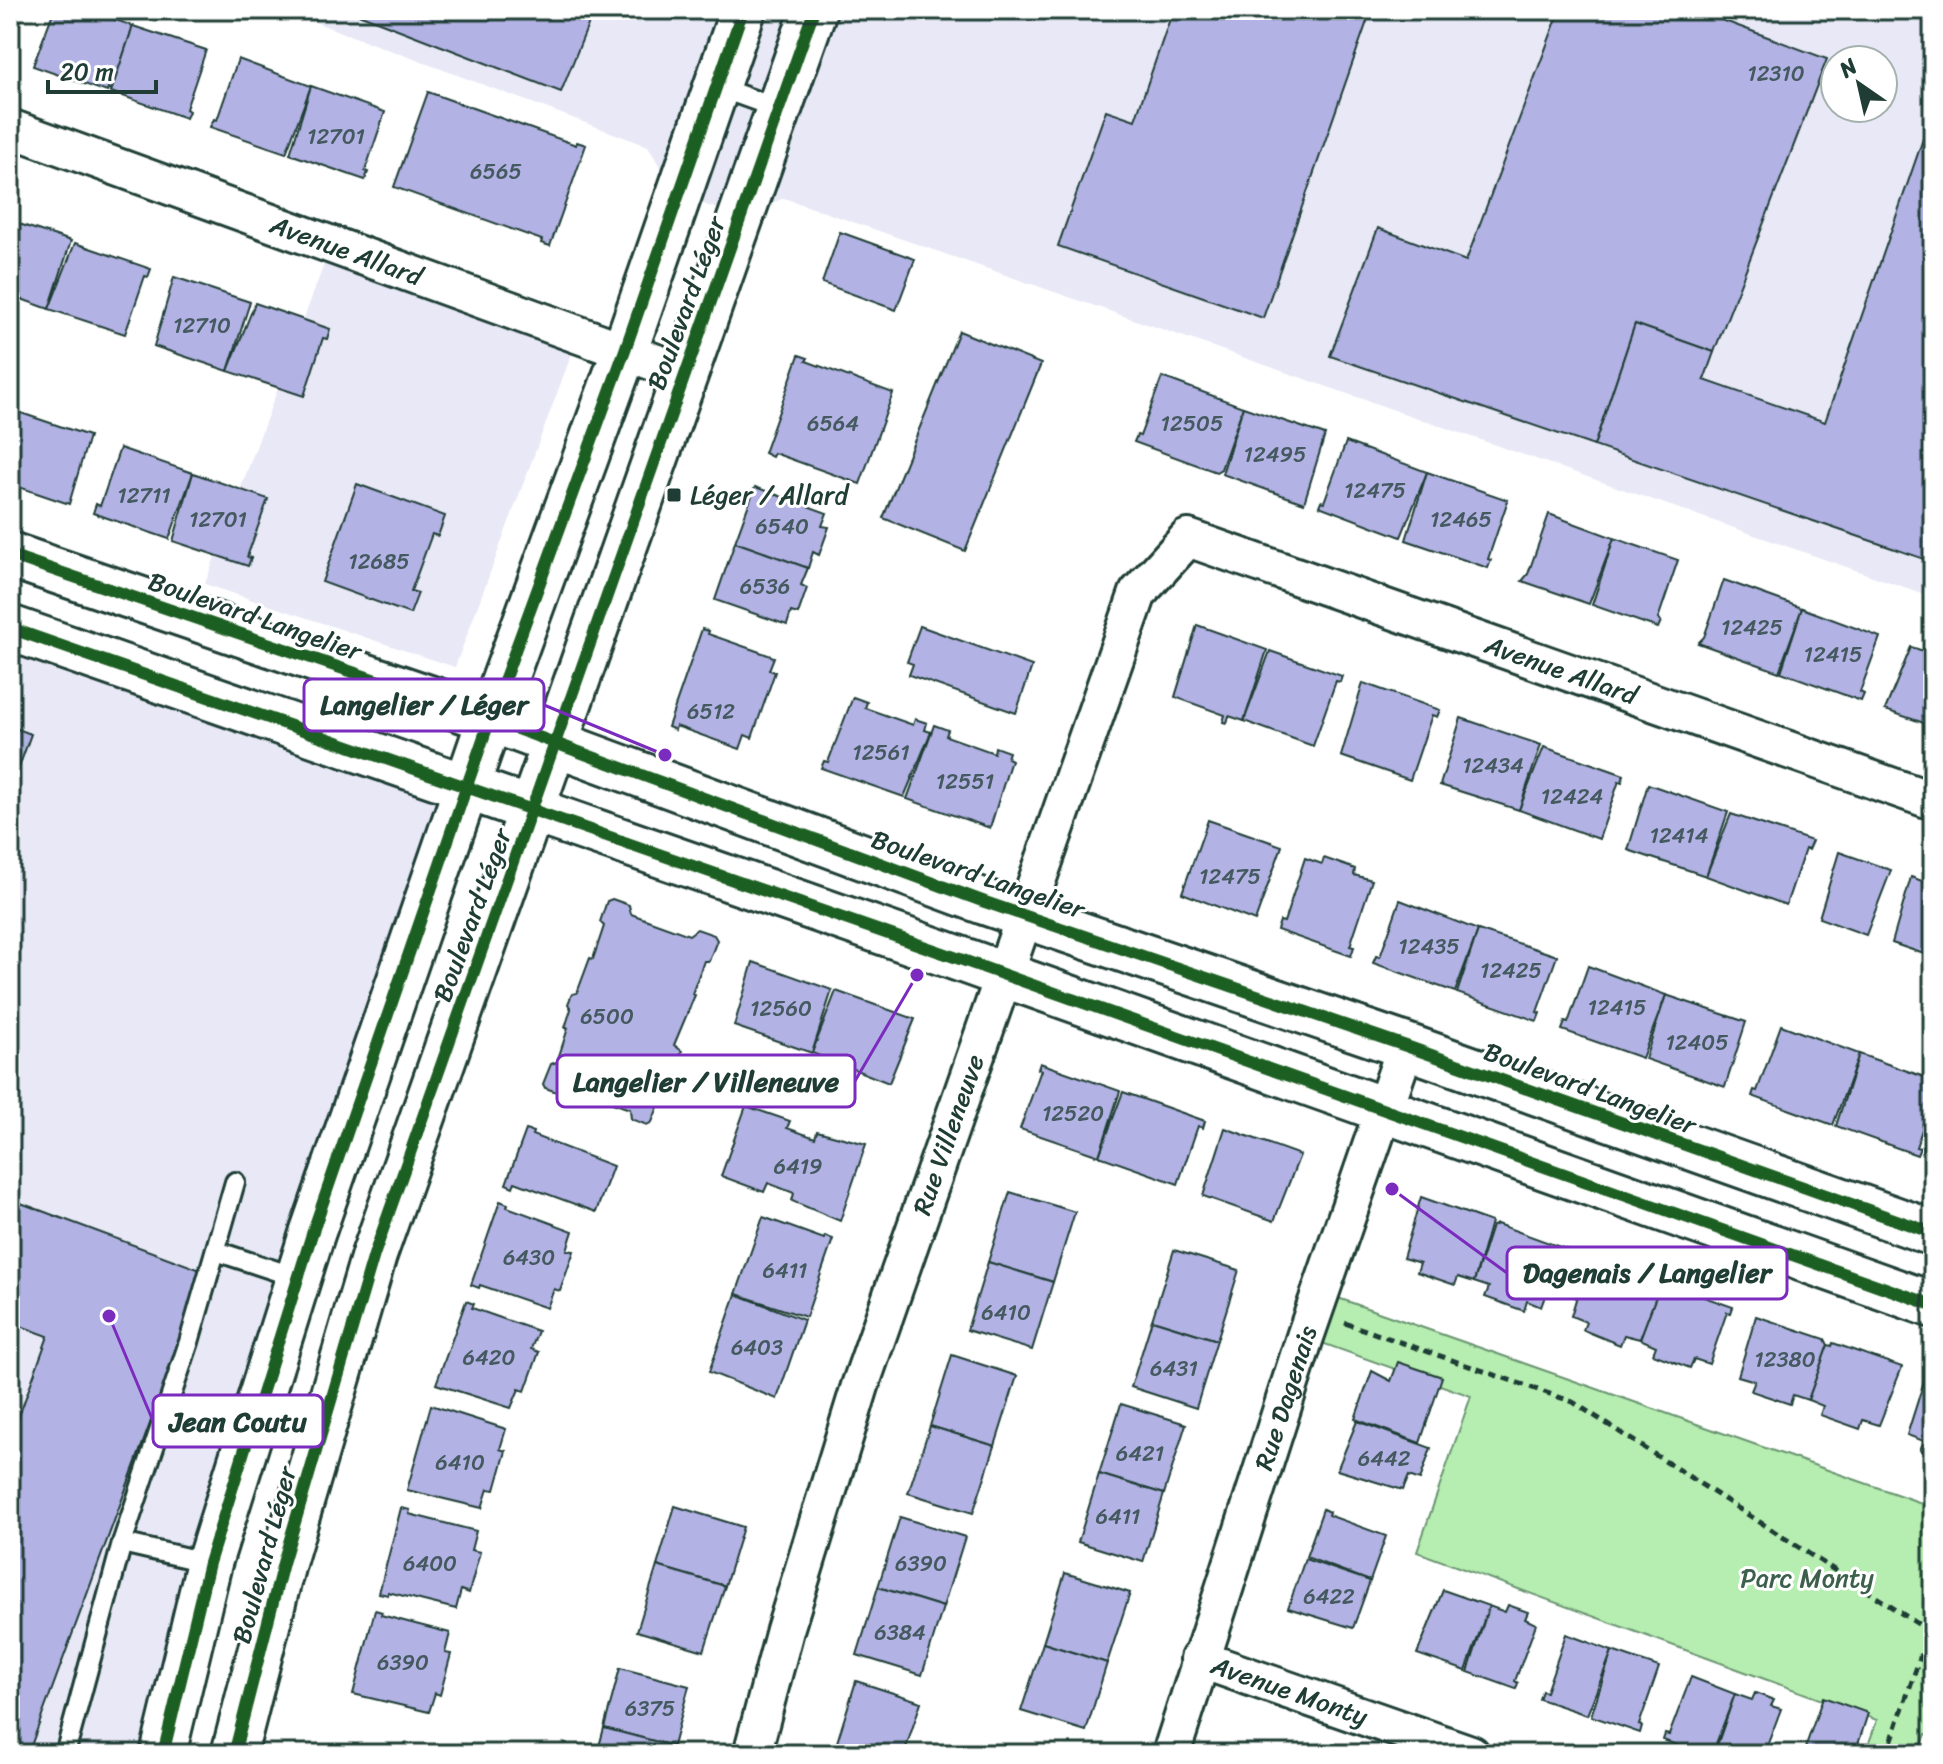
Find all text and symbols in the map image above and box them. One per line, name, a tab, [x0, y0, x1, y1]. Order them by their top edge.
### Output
scale bar	[48, 44, 156, 94]
north arrow	[1819, 44, 1899, 124]
text: N	[1830, 47, 1866, 89]
text: 20 m	[60, 51, 114, 93]
house number: 12310	[1747, 54, 1805, 93]
house number: 12701	[307, 117, 365, 156]
house number: 6565	[470, 152, 522, 191]
street label: Avenue Allard	[263, 201, 431, 300]
street label: Boulevard Léger	[633, 208, 739, 397]
house number: 12710	[173, 306, 231, 345]
house number: 6564	[807, 404, 859, 443]
house number: 12505	[1161, 404, 1223, 443]
house number: 12495	[1244, 435, 1306, 474]
house number: 12475	[1344, 471, 1406, 510]
place label: Léger / Allard	[690, 472, 851, 518]
house number: 12711	[117, 476, 171, 515]
marker: Léger / Allard	[665, 486, 683, 504]
house number: 12701	[189, 500, 247, 539]
house number: 12465	[1430, 500, 1492, 539]
house number: 6540	[755, 507, 809, 546]
house number: 12685	[348, 542, 410, 581]
street label: Boulevard Langelier	[142, 558, 369, 675]
house number: 6536	[740, 567, 790, 606]
house number: 12425	[1721, 608, 1783, 647]
street label: Avenue Allard	[1478, 621, 1646, 719]
house number: 12415	[1804, 635, 1862, 674]
callout: Langelier / Léger	[304, 679, 544, 731]
text: Langelier / Léger	[320, 680, 531, 729]
house number: 6512	[687, 692, 735, 731]
house number: 12561	[852, 733, 910, 772]
house number: 12434	[1462, 746, 1524, 785]
house number: 12551	[936, 762, 994, 801]
house number: 12424	[1541, 777, 1603, 816]
street label: Boulevard Langelier	[865, 816, 1092, 933]
house number: 12414	[1649, 816, 1709, 855]
street label: Boulevard Léger	[419, 820, 525, 1009]
house number: 12475	[1199, 857, 1261, 896]
house number: 12435	[1398, 927, 1460, 966]
house number: 12425	[1480, 951, 1542, 990]
house number: 12415	[1588, 988, 1646, 1027]
house number: 12560	[750, 989, 812, 1028]
house number: 6500	[580, 997, 634, 1036]
house number: 12405	[1665, 1023, 1729, 1062]
street label: Boulevard Langelier	[1477, 1028, 1704, 1148]
street label: Rue Villeneuve	[899, 1048, 998, 1221]
callout: Langelier / Villeneuve	[557, 1055, 855, 1107]
text: Langelier / Villeneuve	[573, 1057, 840, 1106]
house number: 12520	[1042, 1094, 1104, 1133]
house number: 6419	[773, 1147, 823, 1186]
house number: 6430	[503, 1238, 555, 1277]
callout: Dagenais / Langelier	[1507, 1247, 1787, 1299]
text: Dagenais / Langelier	[1523, 1248, 1774, 1297]
house number: 6411	[762, 1251, 808, 1290]
house number: 6410	[981, 1293, 1031, 1332]
street label: Rue Dagenais	[1241, 1319, 1330, 1476]
house number: 6403	[731, 1328, 783, 1367]
house number: 6420	[463, 1338, 515, 1377]
house number: 12380	[1754, 1340, 1816, 1379]
house number: 6431	[1150, 1349, 1198, 1388]
callout: Jean Coutu	[153, 1395, 323, 1447]
text: Jean Coutu	[167, 1397, 308, 1446]
house number: 6421	[1116, 1434, 1164, 1473]
house number: 6442	[1358, 1439, 1411, 1478]
house number: 6410	[435, 1443, 485, 1482]
street label: Boulevard Léger	[218, 1460, 310, 1649]
house number: 6411	[1095, 1497, 1141, 1536]
house number: 6400	[403, 1544, 457, 1583]
house number: 6390	[895, 1544, 947, 1583]
park label: Parc Monty	[1740, 1555, 1874, 1601]
house number: 6422	[1303, 1577, 1355, 1616]
house number: 6384	[874, 1613, 926, 1652]
street label: Avenue Monty	[1204, 1642, 1375, 1739]
house number: 6390	[377, 1643, 429, 1682]
house number: 6375	[625, 1689, 675, 1728]

